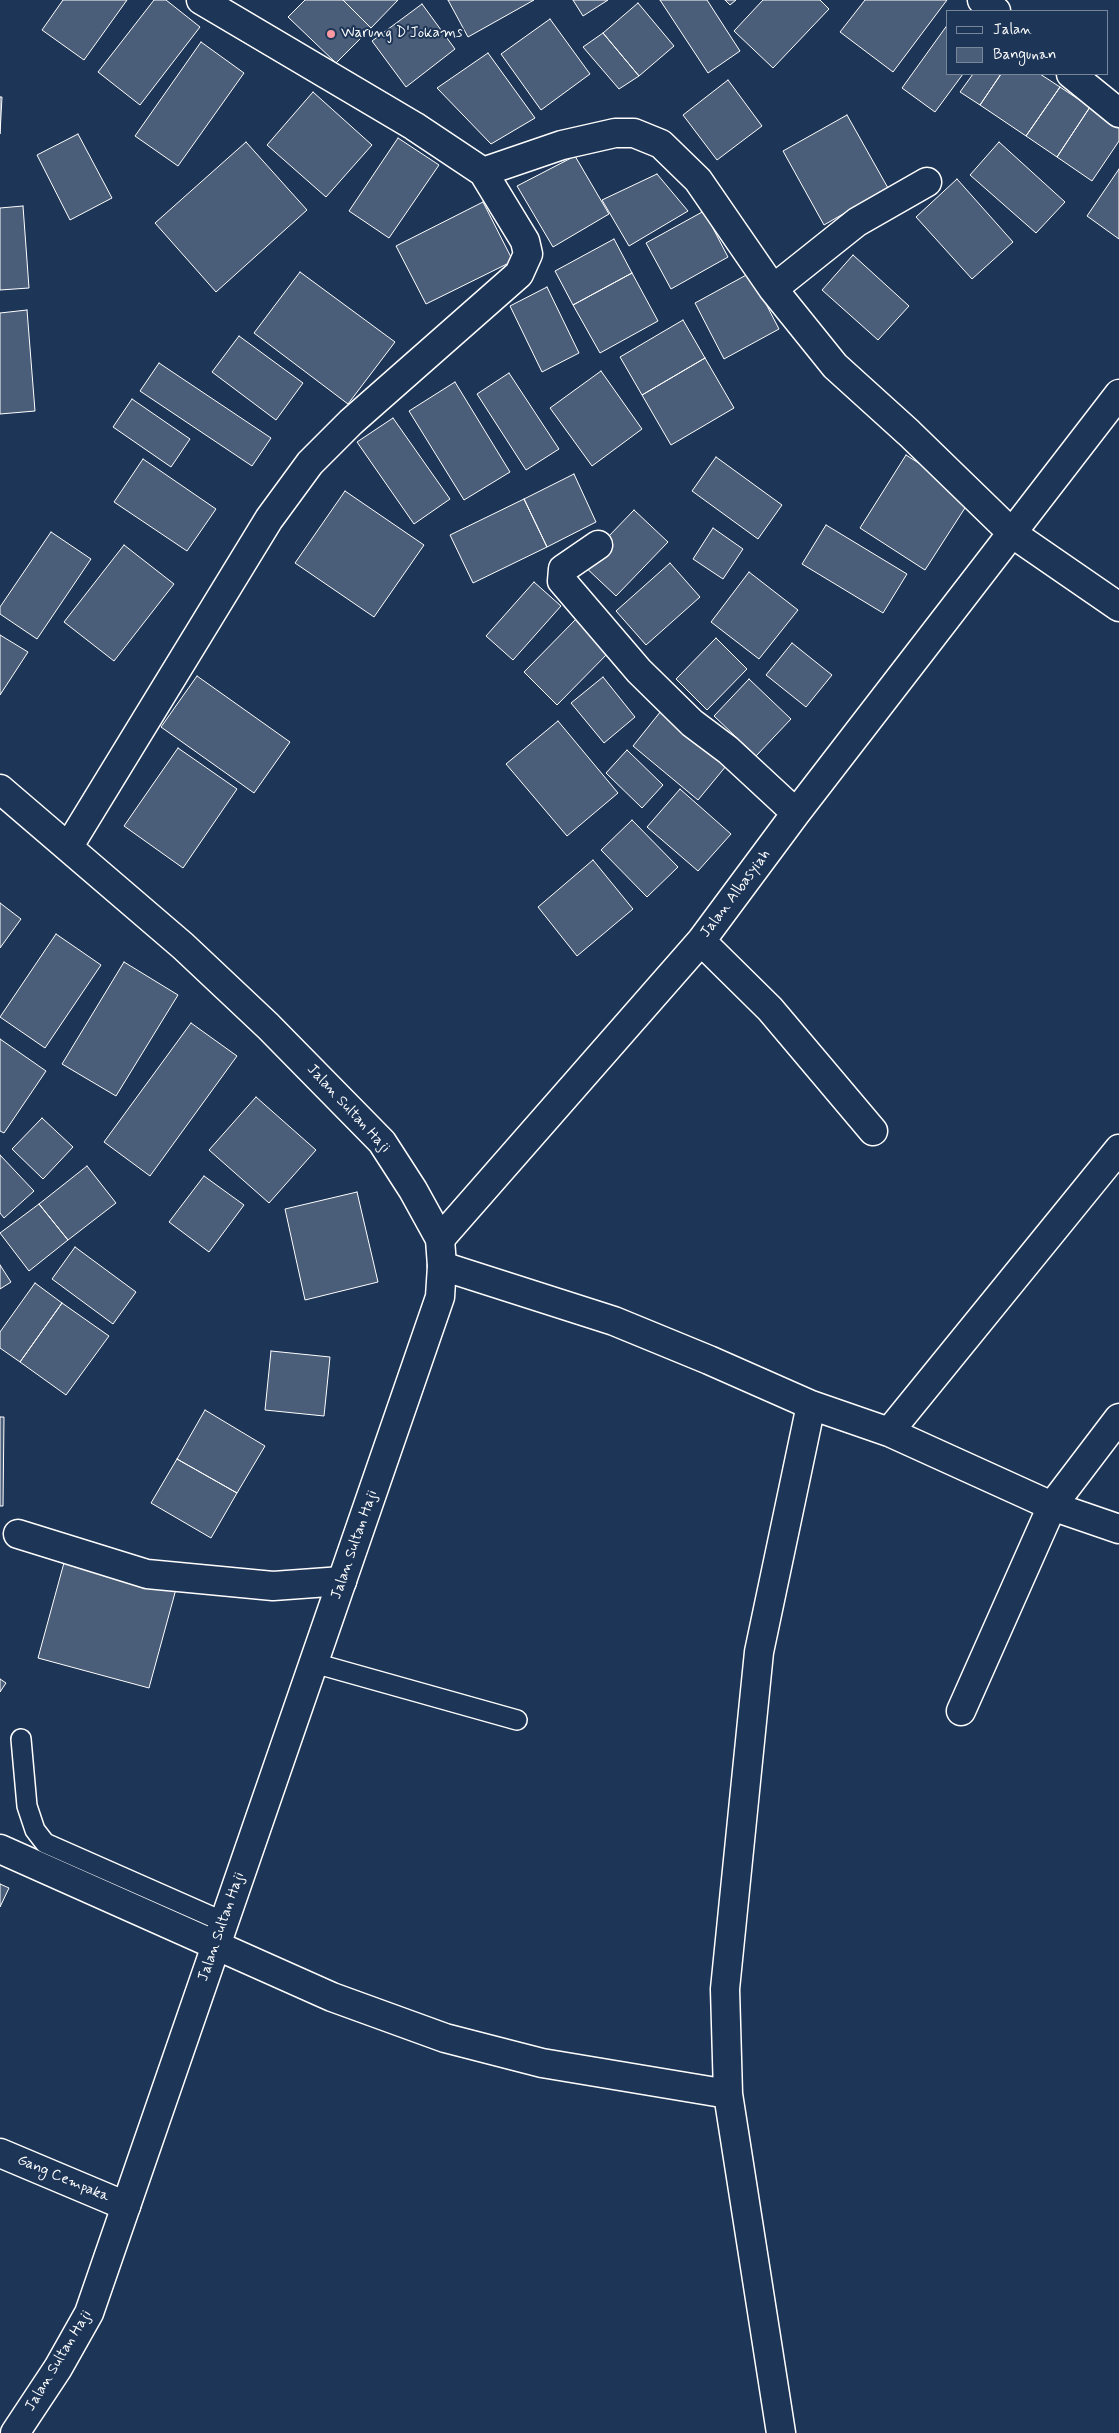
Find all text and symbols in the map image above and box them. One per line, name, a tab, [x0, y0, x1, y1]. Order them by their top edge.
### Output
legend	[946, 10, 1109, 75]
text: Jalan	[993, 20, 1032, 40]
place label: Warung D'Jokams	[341, 25, 463, 43]
marker: Warung D'Jokams	[325, 28, 337, 40]
text: Bangunan	[993, 45, 1056, 65]
street label: Jalan Albasyiah	[697, 846, 775, 942]
street label: Jalan Sultan Haji	[302, 1061, 394, 1157]
street label: Jalan Sultan Haji	[328, 1488, 382, 1602]
street label: Jalan Sultan Haji	[195, 1870, 249, 1984]
street label: Gang Cempaka	[14, 2151, 112, 2207]
street label: Jalan Sultan Haji	[22, 2307, 96, 2415]

